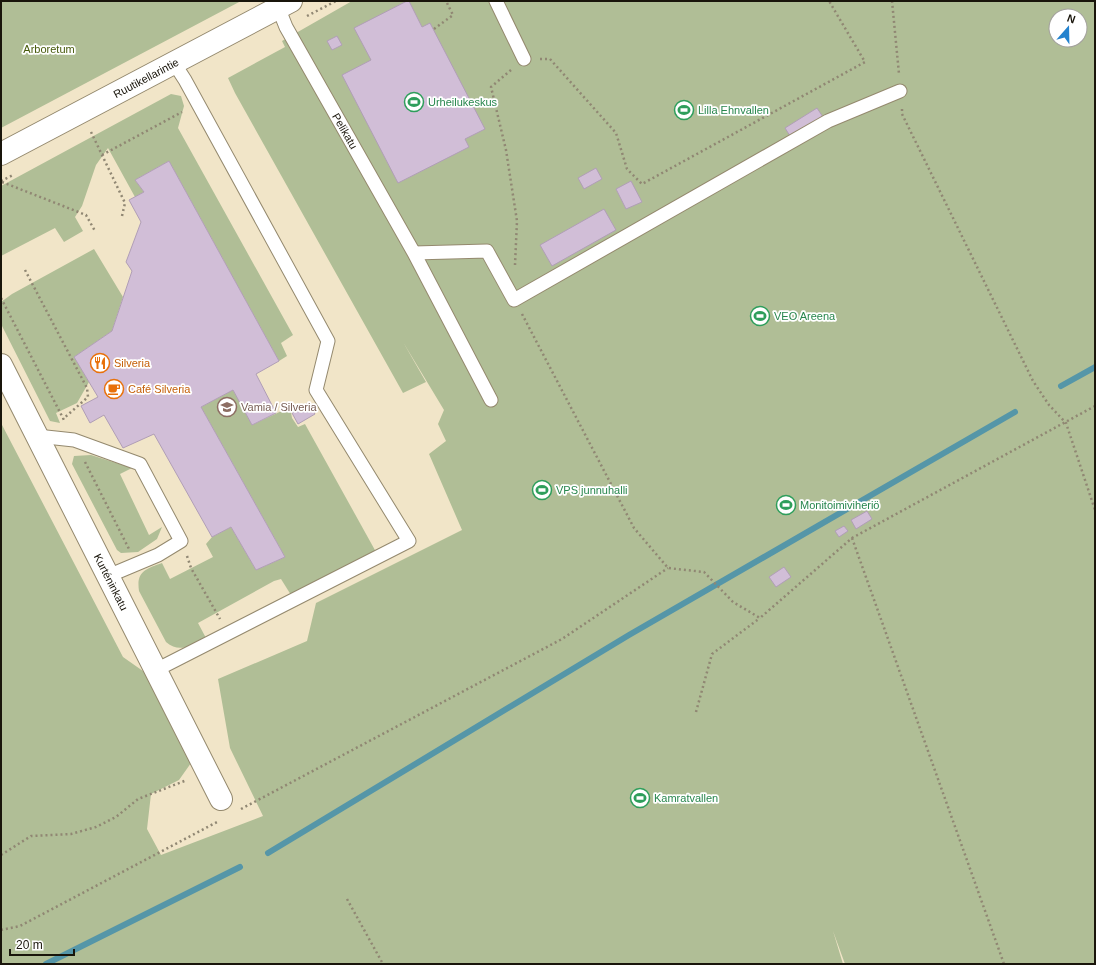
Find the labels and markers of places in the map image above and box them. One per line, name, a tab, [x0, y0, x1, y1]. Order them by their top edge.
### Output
sports icon: Urheilukeskus	[403, 91, 425, 113]
place label: Urheilukeskus	[428, 96, 498, 108]
sports icon: Lilla Ehnvallen	[673, 99, 695, 121]
place label: Lilla Ehnvallen	[698, 104, 769, 116]
sports icon: VEO Areena	[749, 305, 771, 327]
place label: VEO Areena	[774, 310, 836, 322]
restaurant icon: Silveria	[89, 352, 111, 374]
place label: Silveria	[114, 357, 151, 369]
cafe icon: Café Silveria	[103, 378, 125, 400]
place label: Café Silveria	[128, 383, 191, 395]
school or university icon: Vamia / Silveria	[216, 396, 238, 418]
place label: Vamia / Silveria	[241, 401, 317, 413]
sports icon: VPS junnuhalli	[531, 479, 553, 501]
place label: VPS junnuhalli	[556, 484, 628, 496]
sports icon: Monitoimiviheriö	[775, 494, 797, 516]
place label: Monitoimiviheriö	[800, 499, 879, 511]
sports icon: Kamratvallen	[629, 787, 651, 809]
place label: Kamratvallen	[654, 792, 718, 804]

